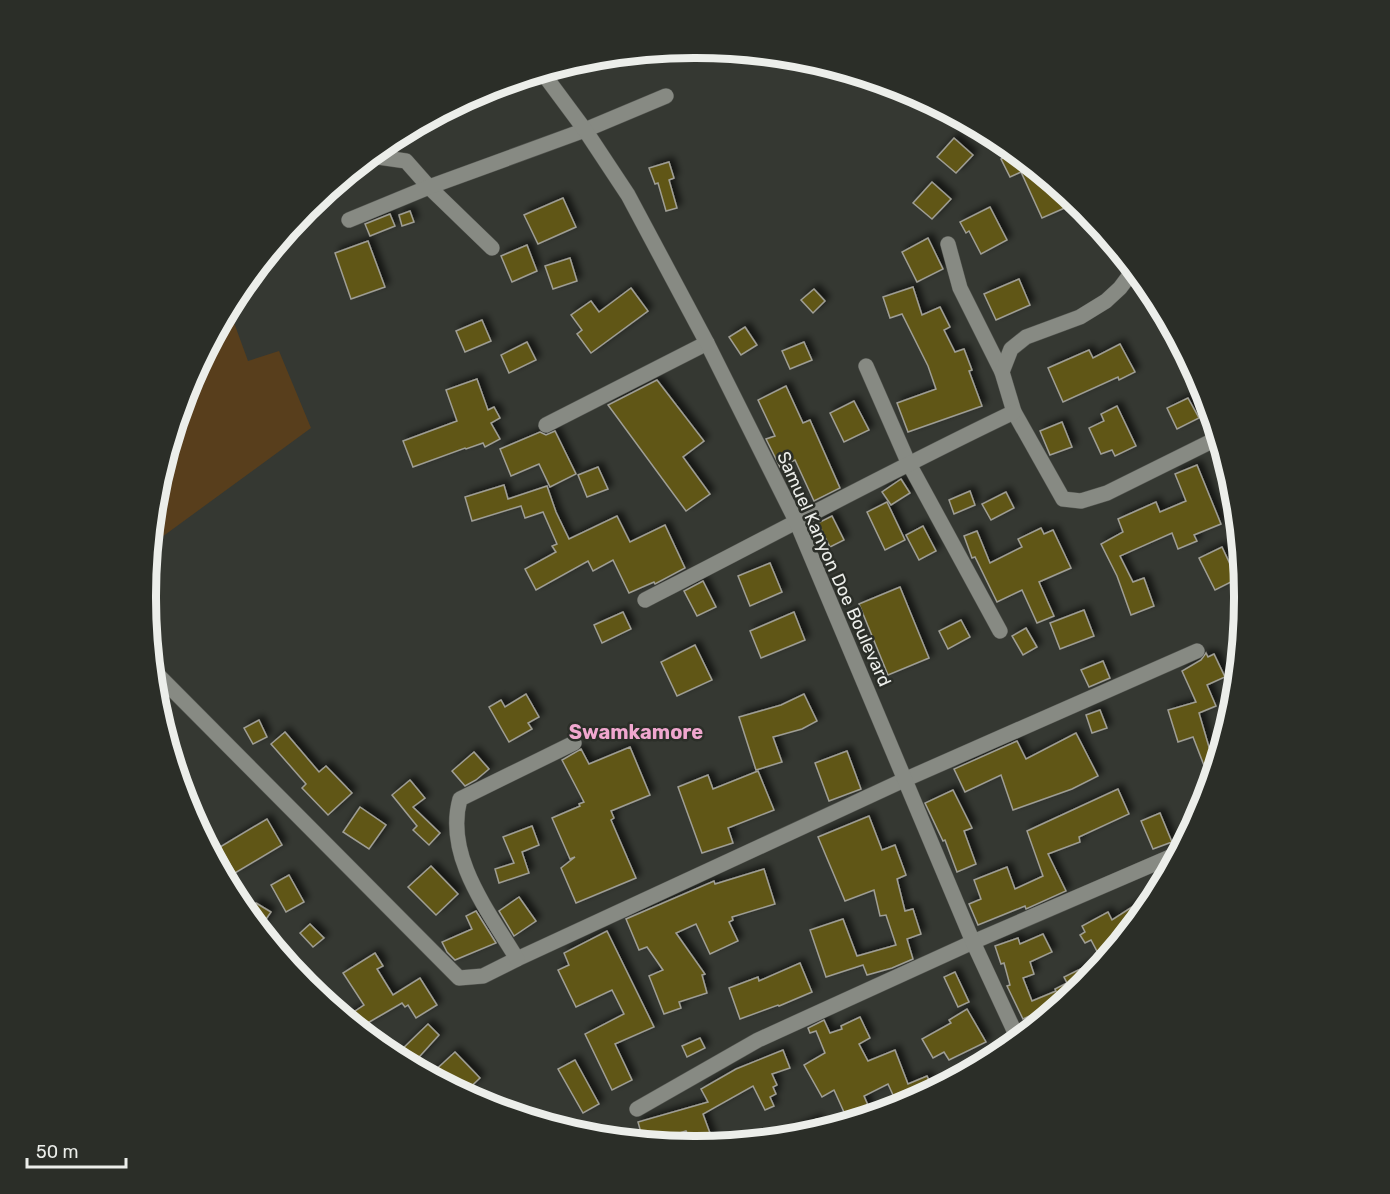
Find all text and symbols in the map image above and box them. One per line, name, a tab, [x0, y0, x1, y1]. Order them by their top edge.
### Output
street label: Samuel Kanyon Doe Boulevard	[772, 448, 896, 690]
district label: Swamkamore	[569, 720, 703, 744]
scale bar	[27, 1131, 126, 1169]
text: 50 m	[36, 1141, 79, 1163]

